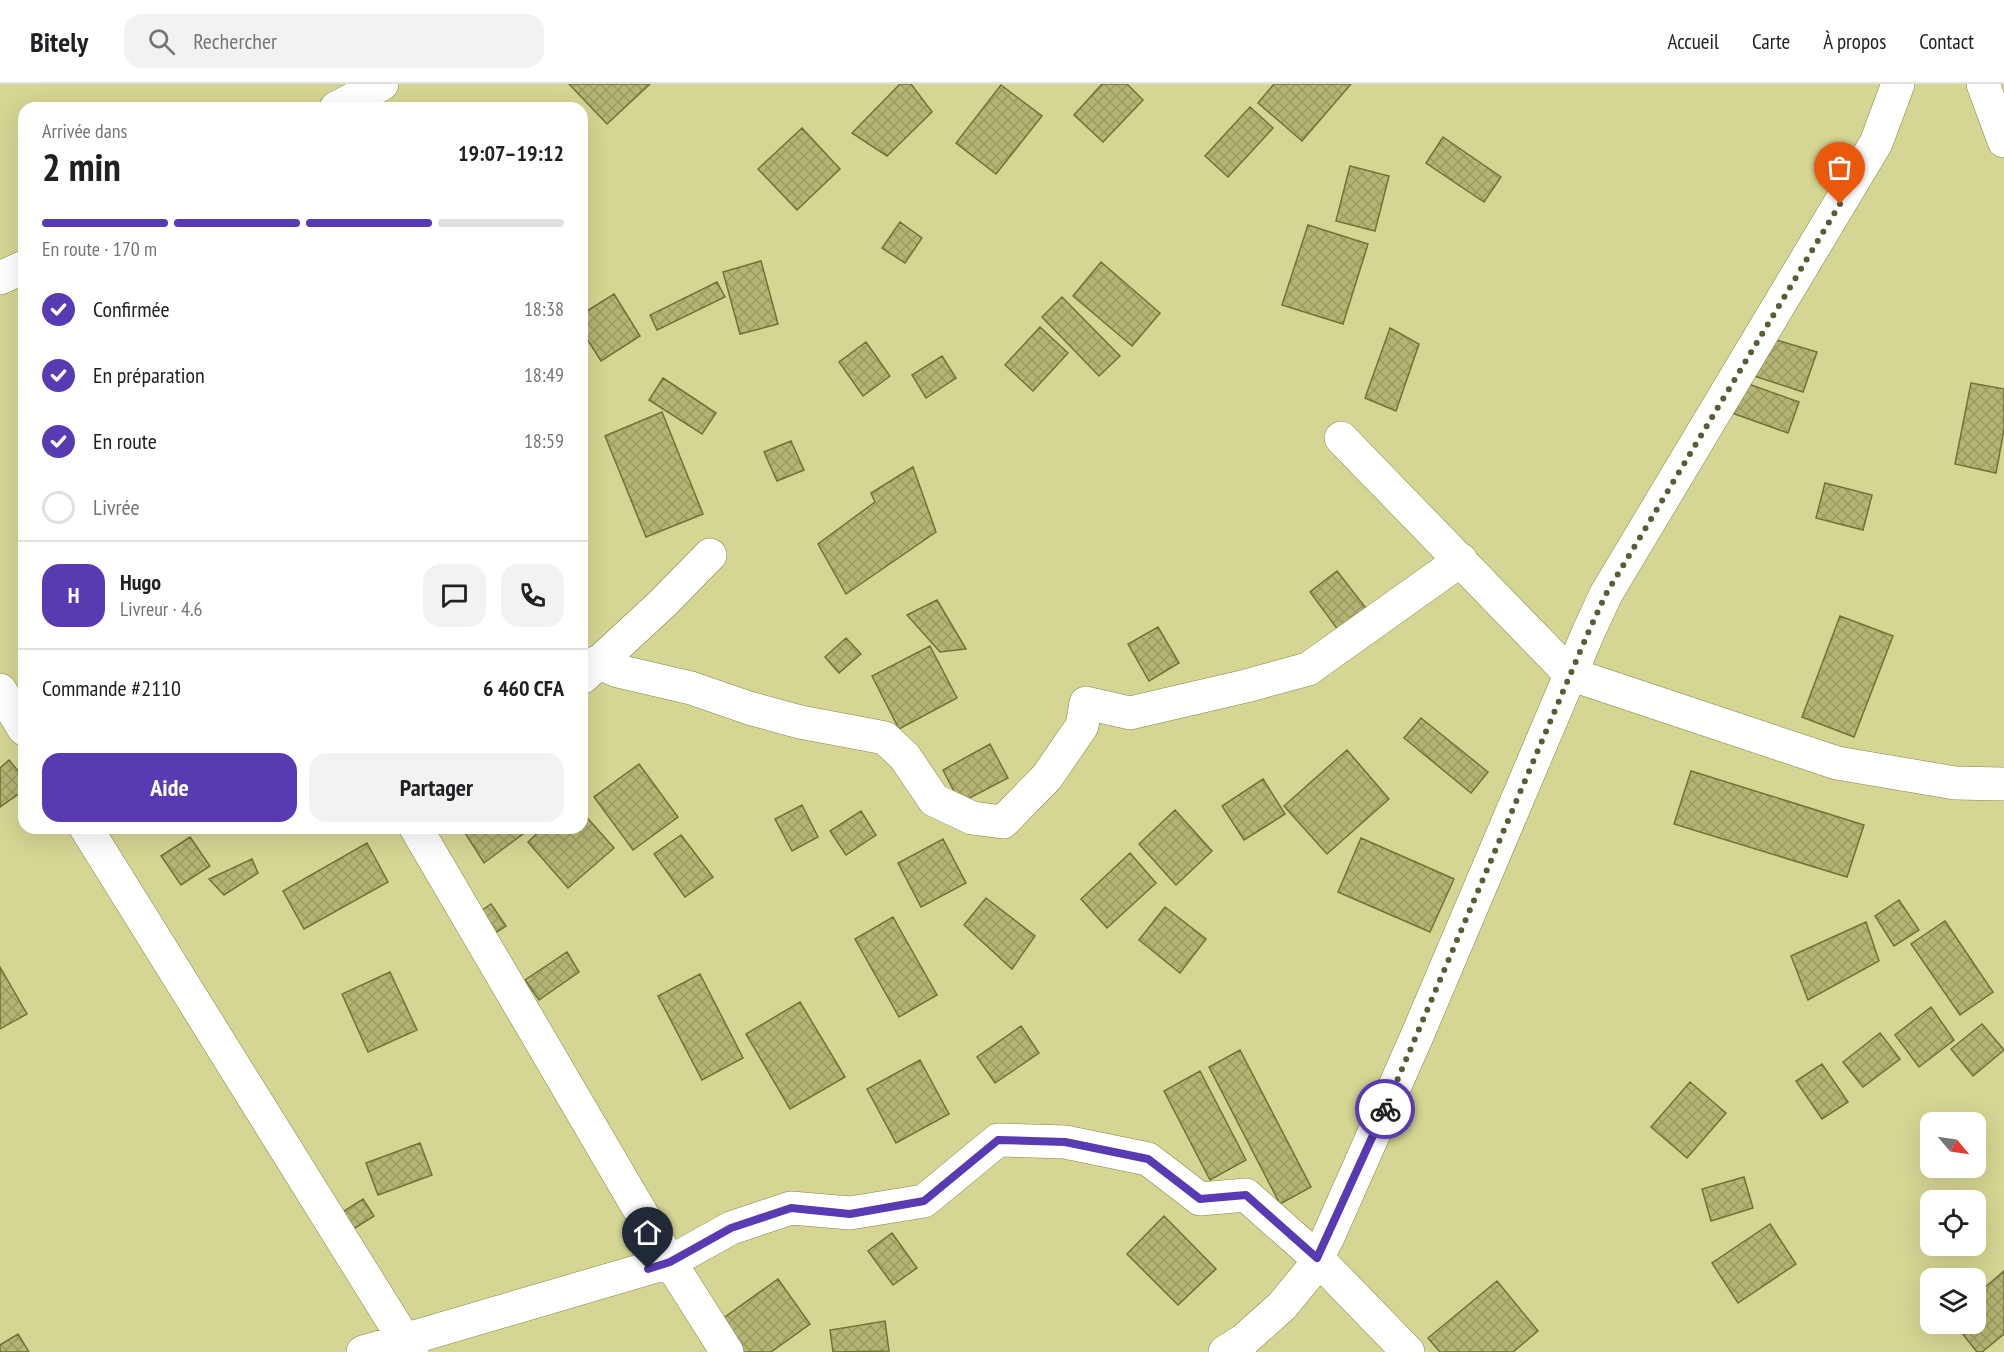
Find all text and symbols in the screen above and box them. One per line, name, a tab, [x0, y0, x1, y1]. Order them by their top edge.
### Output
search box	[124, 14, 544, 68]
text: Bitely	[30, 23, 88, 60]
icon: search	[145, 25, 178, 58]
text: Rechercher	[193, 27, 277, 55]
text: Accueil	[1667, 28, 1719, 55]
text: Carte	[1752, 28, 1790, 55]
text: À propos	[1823, 28, 1886, 55]
text: Contact	[1919, 28, 1974, 55]
text: Arrivée dans	[42, 118, 127, 144]
text: 19:07–19:12	[458, 139, 564, 167]
text: 2 min	[42, 141, 121, 192]
pin	[1814, 142, 1865, 204]
icon: bag	[1823, 151, 1856, 184]
text: En route · 170 m	[42, 236, 157, 262]
icon: check	[42, 293, 75, 326]
text: Confirmée	[93, 295, 170, 323]
text: 18:38	[524, 296, 564, 322]
icon: check	[42, 359, 75, 392]
text: En préparation	[93, 361, 205, 389]
text: 18:49	[524, 362, 564, 388]
icon: check	[42, 425, 75, 458]
text: En route	[93, 427, 157, 455]
text: 18:59	[524, 428, 564, 454]
text: Livrée	[93, 493, 139, 521]
button: chat	[423, 564, 486, 627]
button: phone	[501, 564, 564, 627]
text: Hugo	[120, 568, 161, 596]
text: H	[68, 581, 79, 609]
text: Livreur · 4.6	[120, 596, 203, 622]
text: Commande #2110	[42, 674, 181, 702]
text: 6 460 CFA	[483, 674, 564, 702]
button: Aide	[42, 753, 297, 822]
button: Partager	[309, 753, 564, 822]
courier	[1355, 1079, 1415, 1139]
icon: bike	[1369, 1093, 1402, 1126]
north arrow	[1920, 1112, 1986, 1178]
map controls	[1920, 1112, 1986, 1334]
button: locate	[1920, 1190, 1986, 1256]
pin	[622, 1207, 673, 1269]
icon: home	[631, 1216, 664, 1249]
button: layers	[1920, 1268, 1986, 1334]

